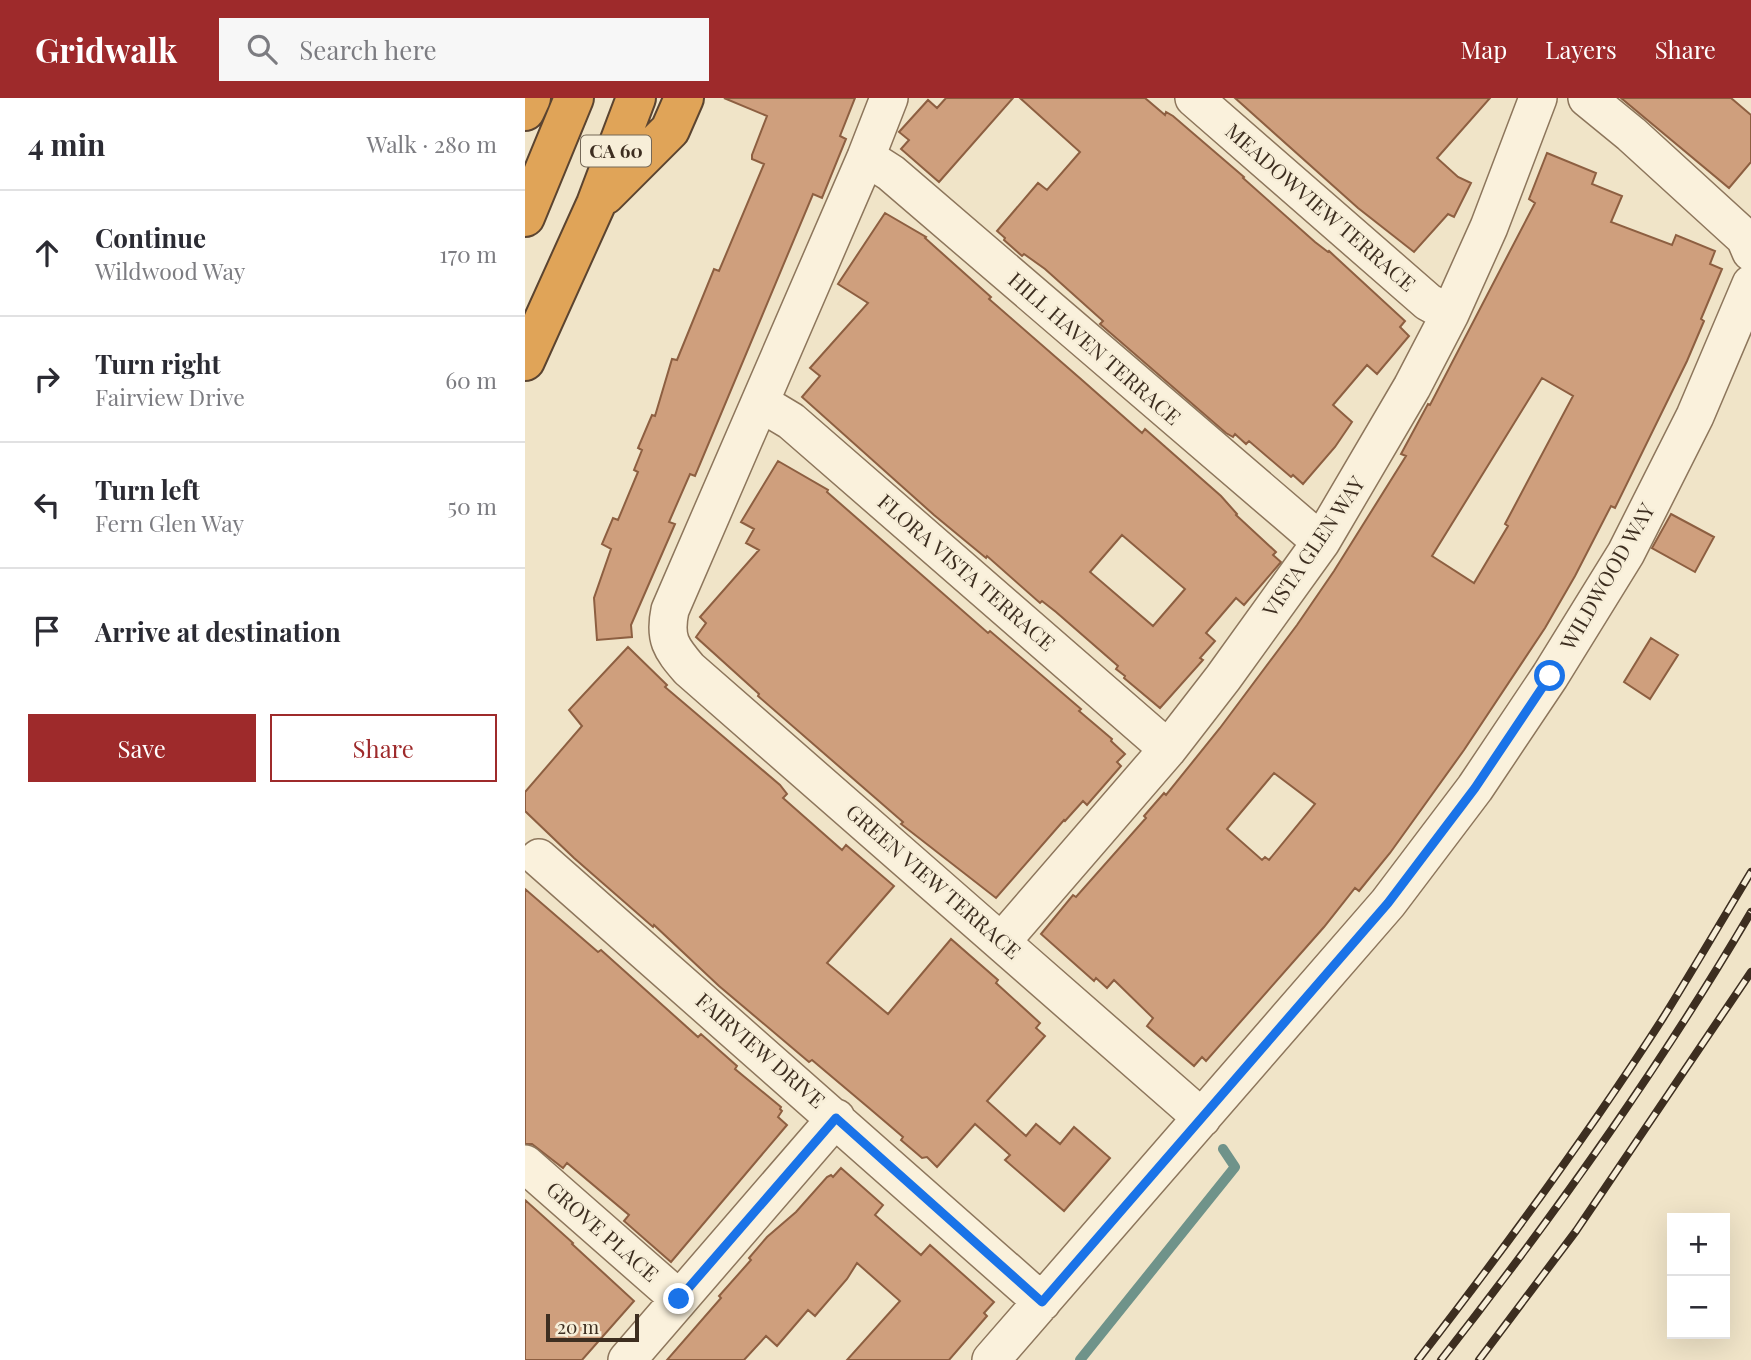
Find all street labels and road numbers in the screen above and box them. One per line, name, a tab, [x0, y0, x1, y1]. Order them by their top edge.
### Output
street label: MEADOWVIEW TERRACE	[1220, 116, 1422, 297]
road number: CA 60	[581, 136, 651, 166]
street label: HILL HAVEN TERRACE	[1003, 265, 1187, 430]
street label: VISTA GLEN WAY	[1254, 470, 1370, 622]
street label: FLORA VISTA TERRACE	[873, 487, 1062, 656]
street label: WILDWOOD WAY	[1552, 497, 1660, 655]
street label: GREEN VIEW TERRACE	[841, 797, 1028, 964]
street label: FAIRVIEW DRIVE	[691, 986, 832, 1113]
street label: GROVE PLACE	[541, 1174, 665, 1287]

